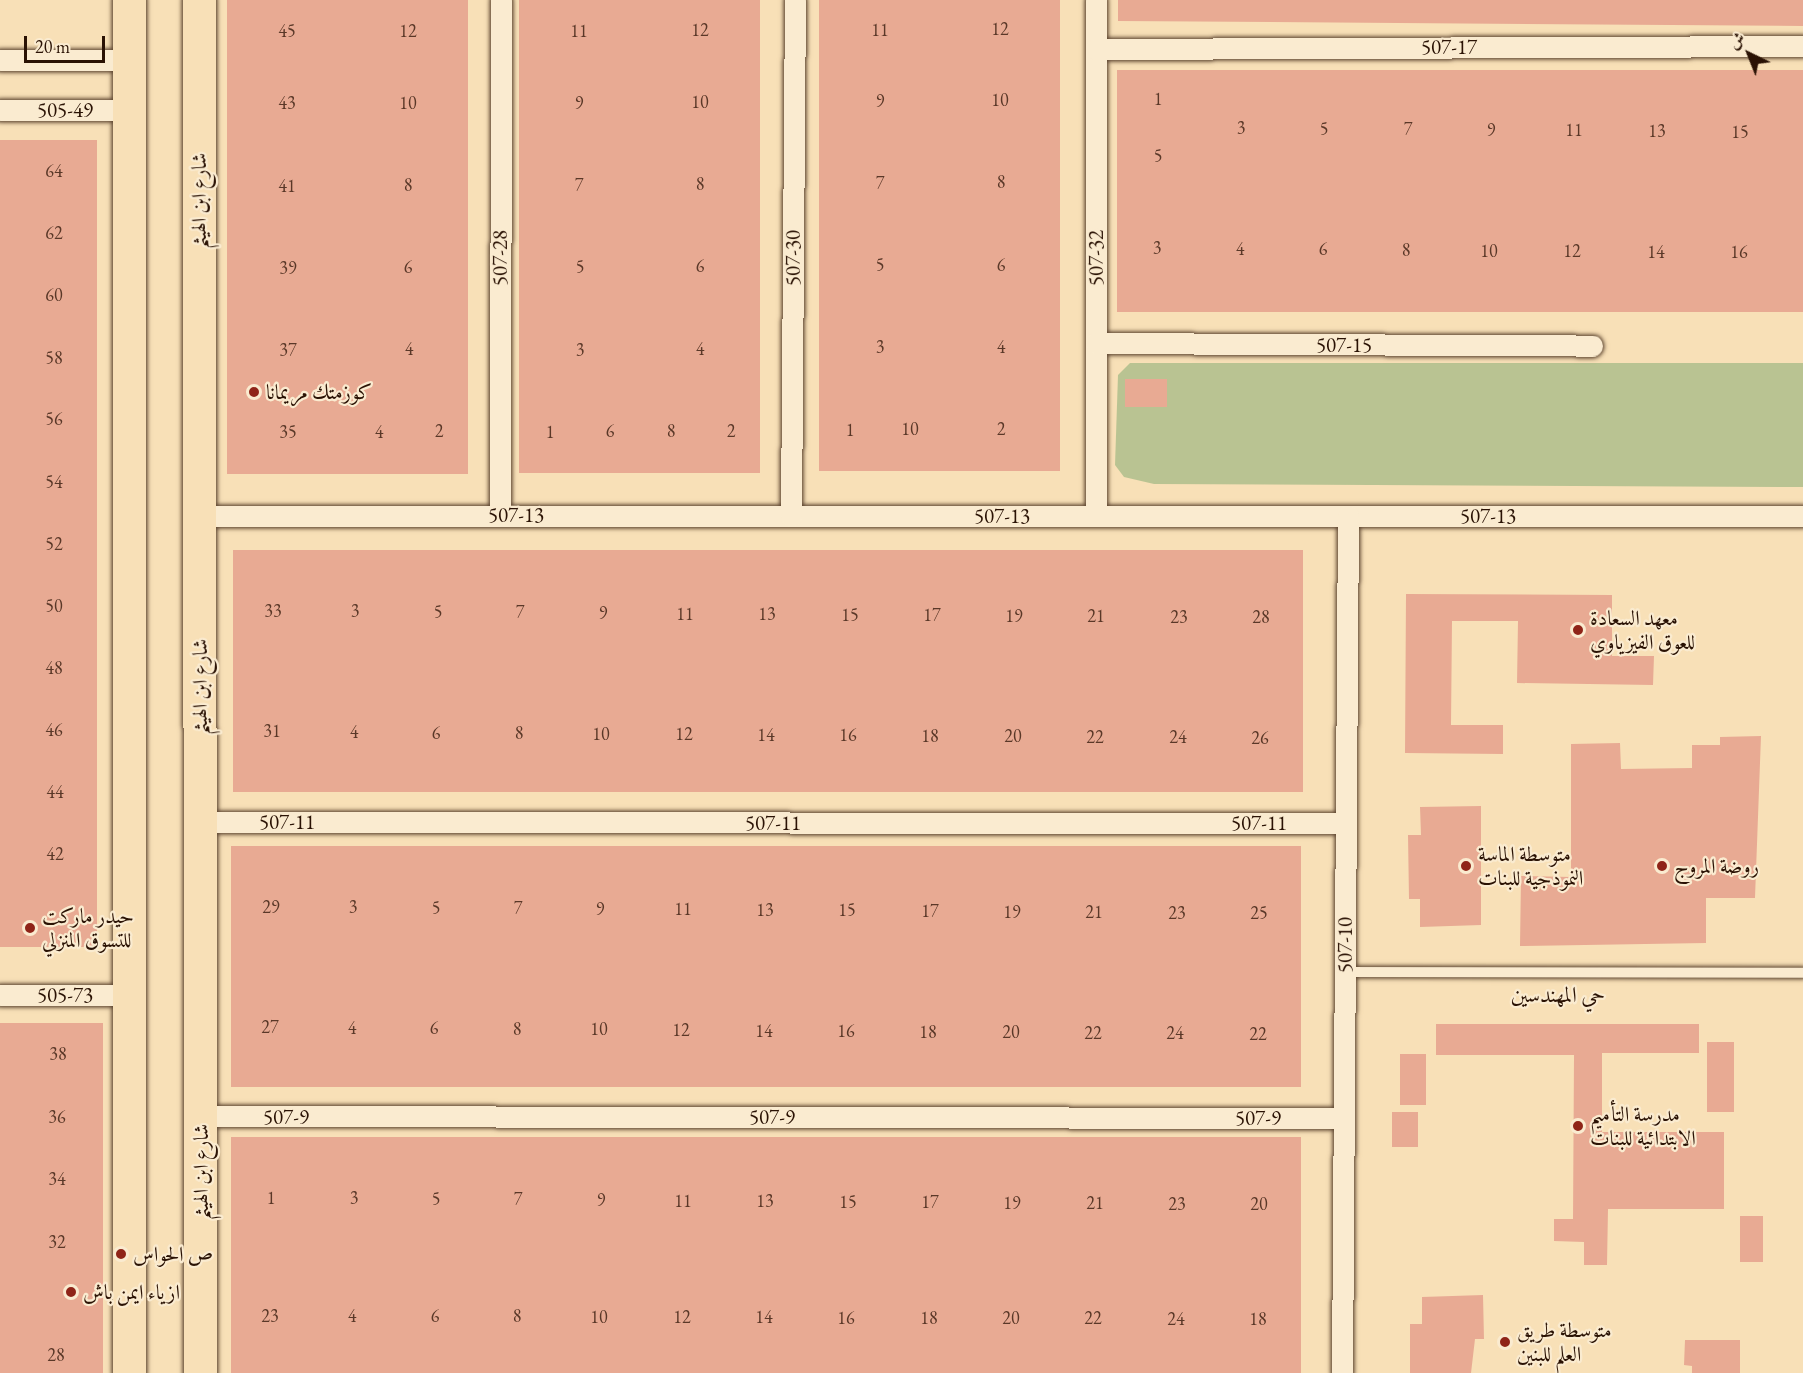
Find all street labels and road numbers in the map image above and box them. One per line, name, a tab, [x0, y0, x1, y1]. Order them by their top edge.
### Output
street label: 507-17	[1421, 34, 1477, 60]
street label: 505-49	[37, 97, 93, 123]
street label: شارع ابن الهيثم	[186, 153, 212, 249]
street label: 507-28	[487, 230, 513, 286]
street label: 507-30	[780, 230, 806, 286]
street label: 507-32	[1083, 230, 1109, 286]
street label: 507-15	[1316, 332, 1372, 358]
street label: 507-13	[488, 502, 544, 528]
street label: 507-13	[974, 503, 1030, 529]
street label: 507-13	[1460, 503, 1516, 529]
street label: شارع ابن الهيثم	[187, 639, 213, 735]
street label: 507-11	[259, 809, 315, 835]
street label: 507-11	[745, 810, 801, 836]
street label: 507-11	[1231, 810, 1287, 836]
street label: 507-10	[1332, 917, 1358, 973]
street label: 505-73	[37, 982, 93, 1008]
street label: 507-9	[263, 1104, 309, 1130]
street label: 507-9	[749, 1104, 795, 1130]
street label: 507-9	[1235, 1105, 1281, 1131]
street label: شارع ابن الهيثم	[188, 1124, 214, 1220]

